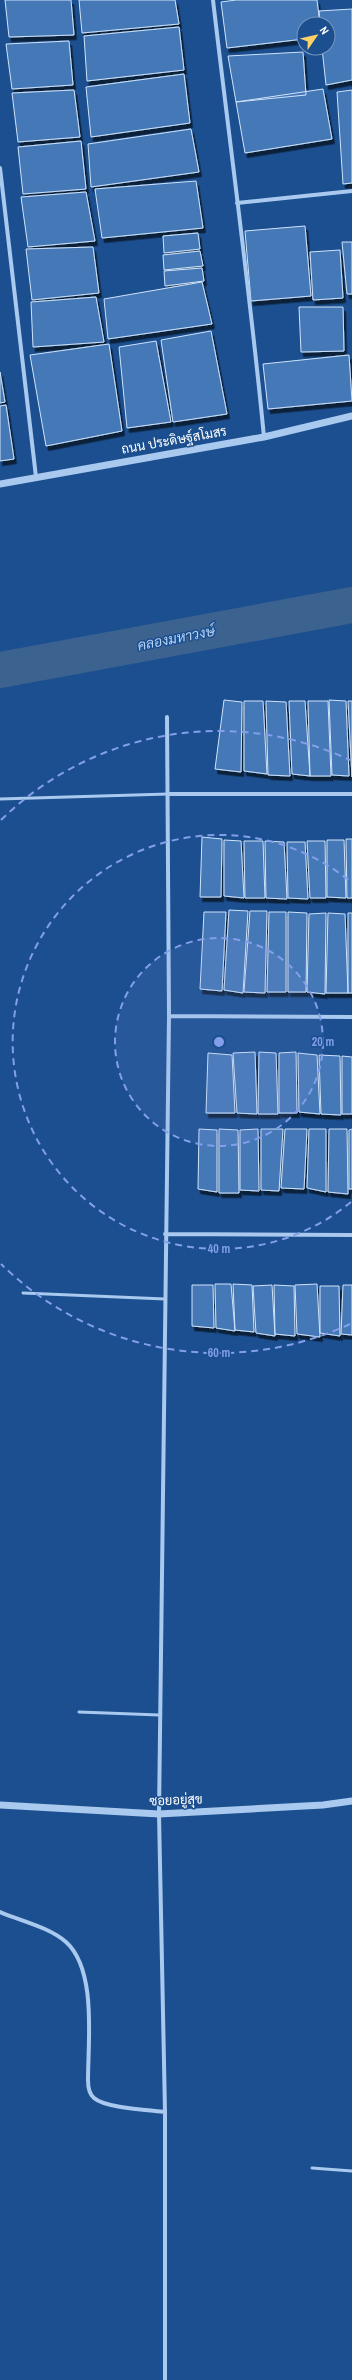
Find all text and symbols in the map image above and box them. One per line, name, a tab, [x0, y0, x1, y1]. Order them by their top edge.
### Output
north arrow	[296, 16, 336, 56]
text: N	[317, 24, 332, 37]
street label: ถนน ประดิษฐ์สโมสร	[120, 421, 228, 458]
water label: คลองมหาวงษ์	[136, 621, 218, 654]
text: 20 m	[312, 1034, 334, 1050]
centre of rings	[212, 1035, 226, 1049]
text: 40 m	[208, 1241, 230, 1257]
text: 60 m	[208, 1345, 230, 1361]
street label: ซอยอยู่สุข	[149, 1791, 203, 1810]

